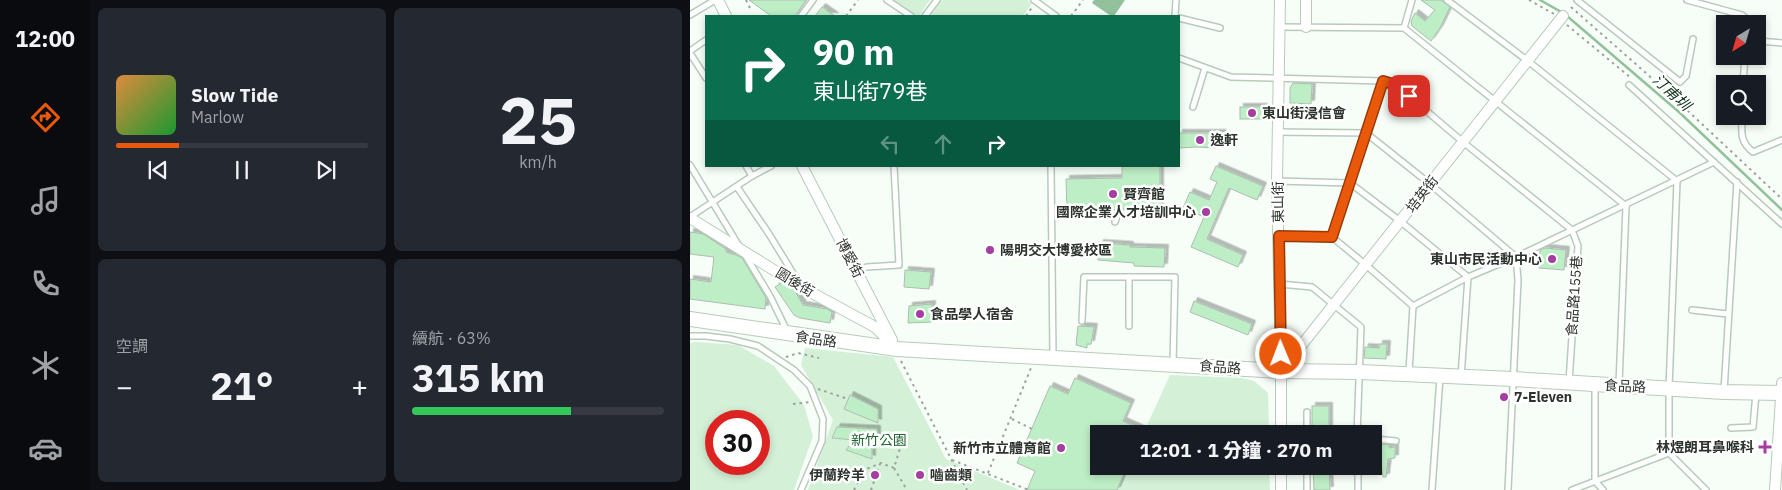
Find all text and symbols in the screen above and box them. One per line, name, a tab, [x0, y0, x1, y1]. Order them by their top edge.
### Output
north arrow	[1716, 15, 1766, 65]
map controls	[1716, 15, 1766, 125]
text: 12:00	[15, 24, 75, 53]
text: 90 m	[813, 29, 895, 75]
icon: right	[730, 35, 795, 100]
water label: 汀甫圳	[1649, 70, 1696, 116]
pin	[1388, 75, 1430, 117]
button: search	[1716, 75, 1766, 125]
text: 東山街79巷	[813, 76, 927, 105]
text: 25	[499, 77, 577, 162]
icon: arrive	[1395, 82, 1423, 110]
text: Slow Tide	[191, 83, 278, 107]
icon: directions	[28, 100, 63, 135]
place label: 東山街浸信會	[1262, 104, 1346, 122]
text: Marlow	[191, 107, 244, 127]
marker: 東山街浸信會	[1246, 107, 1258, 119]
icon: left	[876, 130, 904, 158]
icon: ahead	[929, 130, 957, 158]
icon: right	[982, 130, 1010, 158]
place label: 逸軒	[1210, 131, 1238, 149]
marker: 逸軒	[1194, 134, 1206, 146]
text: km/h	[519, 152, 557, 172]
icon: previous	[144, 156, 172, 184]
icon: pause	[228, 156, 256, 184]
icon: next	[312, 156, 340, 184]
street label: 培英街	[1402, 172, 1442, 216]
street label: 東山街	[1269, 181, 1287, 223]
icon: music	[28, 183, 63, 218]
place label: 賢齊館	[1123, 185, 1165, 203]
marker: 賢齊館	[1107, 188, 1119, 200]
place label: 國際企業人才培訓中心	[1056, 203, 1196, 221]
marker: 國際企業人才培訓中心	[1200, 206, 1212, 218]
street label: 博愛街	[832, 235, 868, 281]
place label: 陽明交大博愛校區	[1000, 241, 1112, 259]
marker: 陽明交大博愛校區	[984, 244, 996, 256]
place label: 東山市民活動中心	[1430, 250, 1542, 268]
marker: 東山市民活動中心	[1546, 253, 1558, 265]
street label: 食品路155巷	[1562, 255, 1586, 337]
street label: 園後街	[772, 263, 818, 301]
icon: phone	[28, 266, 63, 301]
place label: 食品學人宿舍	[930, 305, 1014, 323]
marker: 食品學人宿舍	[914, 308, 926, 320]
street label: 食品路	[794, 327, 838, 351]
position arrow	[1254, 327, 1306, 379]
text: 續航 · 63%	[412, 328, 491, 348]
text: 空調	[116, 336, 148, 356]
icon: climate	[28, 348, 63, 383]
text: 315 km	[412, 353, 545, 402]
street label: 食品路	[1198, 357, 1242, 377]
text: 21°	[210, 361, 274, 410]
text: −	[116, 368, 133, 405]
text: +	[351, 368, 368, 405]
street label: 食品路	[1604, 376, 1646, 396]
place label: 7-Eleven	[1514, 388, 1572, 406]
marker: 7-Eleven	[1498, 391, 1510, 403]
speed limit sign: 30	[705, 410, 770, 475]
icon: car	[28, 431, 63, 466]
park label: 新竹公園	[851, 431, 907, 449]
text: 12:01 · 1 分鐘 · 270 m	[1140, 438, 1332, 462]
place label: 林煜朗耳鼻喉科	[1656, 438, 1754, 456]
place label: 新竹市立體育館	[953, 439, 1051, 457]
marker: 林煜朗耳鼻喉科	[1758, 440, 1772, 454]
marker: 新竹市立體育館	[1055, 442, 1067, 454]
place label: 伊蘭羚羊	[809, 466, 865, 484]
place label: 嚙齒類	[930, 466, 972, 484]
marker: 伊蘭羚羊	[869, 469, 881, 481]
marker: 嚙齒類	[914, 469, 926, 481]

